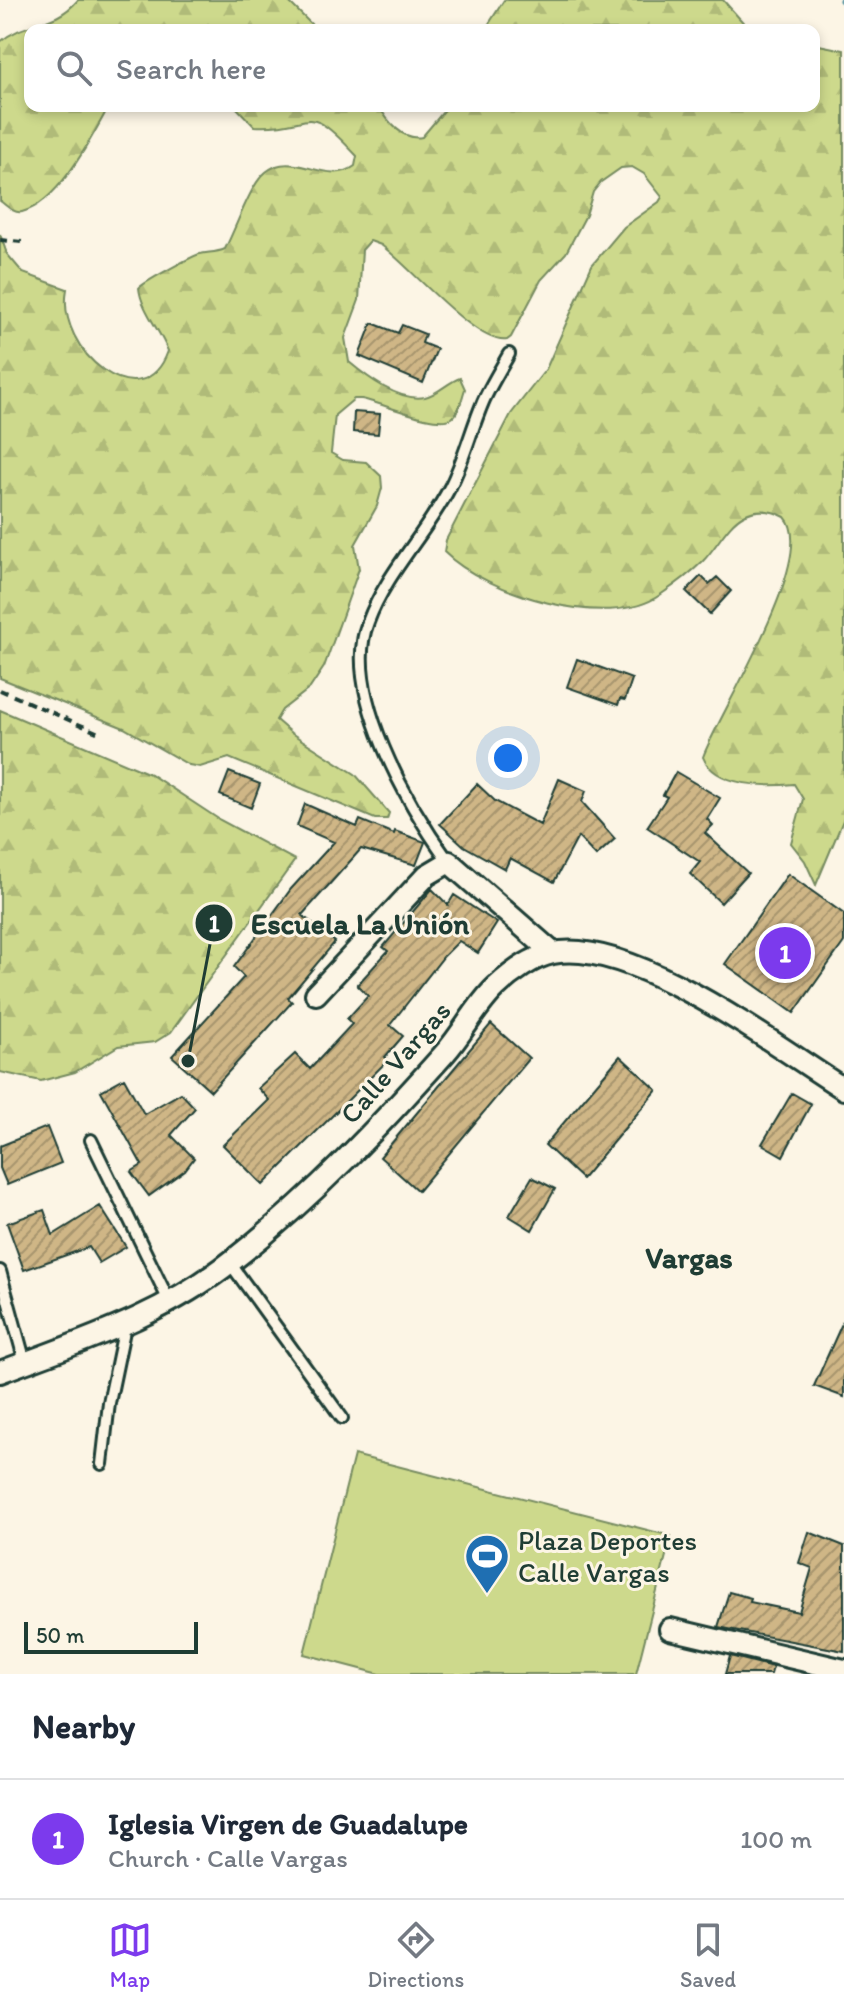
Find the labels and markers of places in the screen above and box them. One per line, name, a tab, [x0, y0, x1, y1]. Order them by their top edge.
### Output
callout: Escuela La Unión	[194, 896, 485, 950]
pin: 1	[759, 923, 811, 983]
place label: Plaza Deportes Calle Vargas	[518, 1523, 697, 1589]
sports icon: Plaza Deportes Calle Vargas	[463, 1532, 511, 1595]

